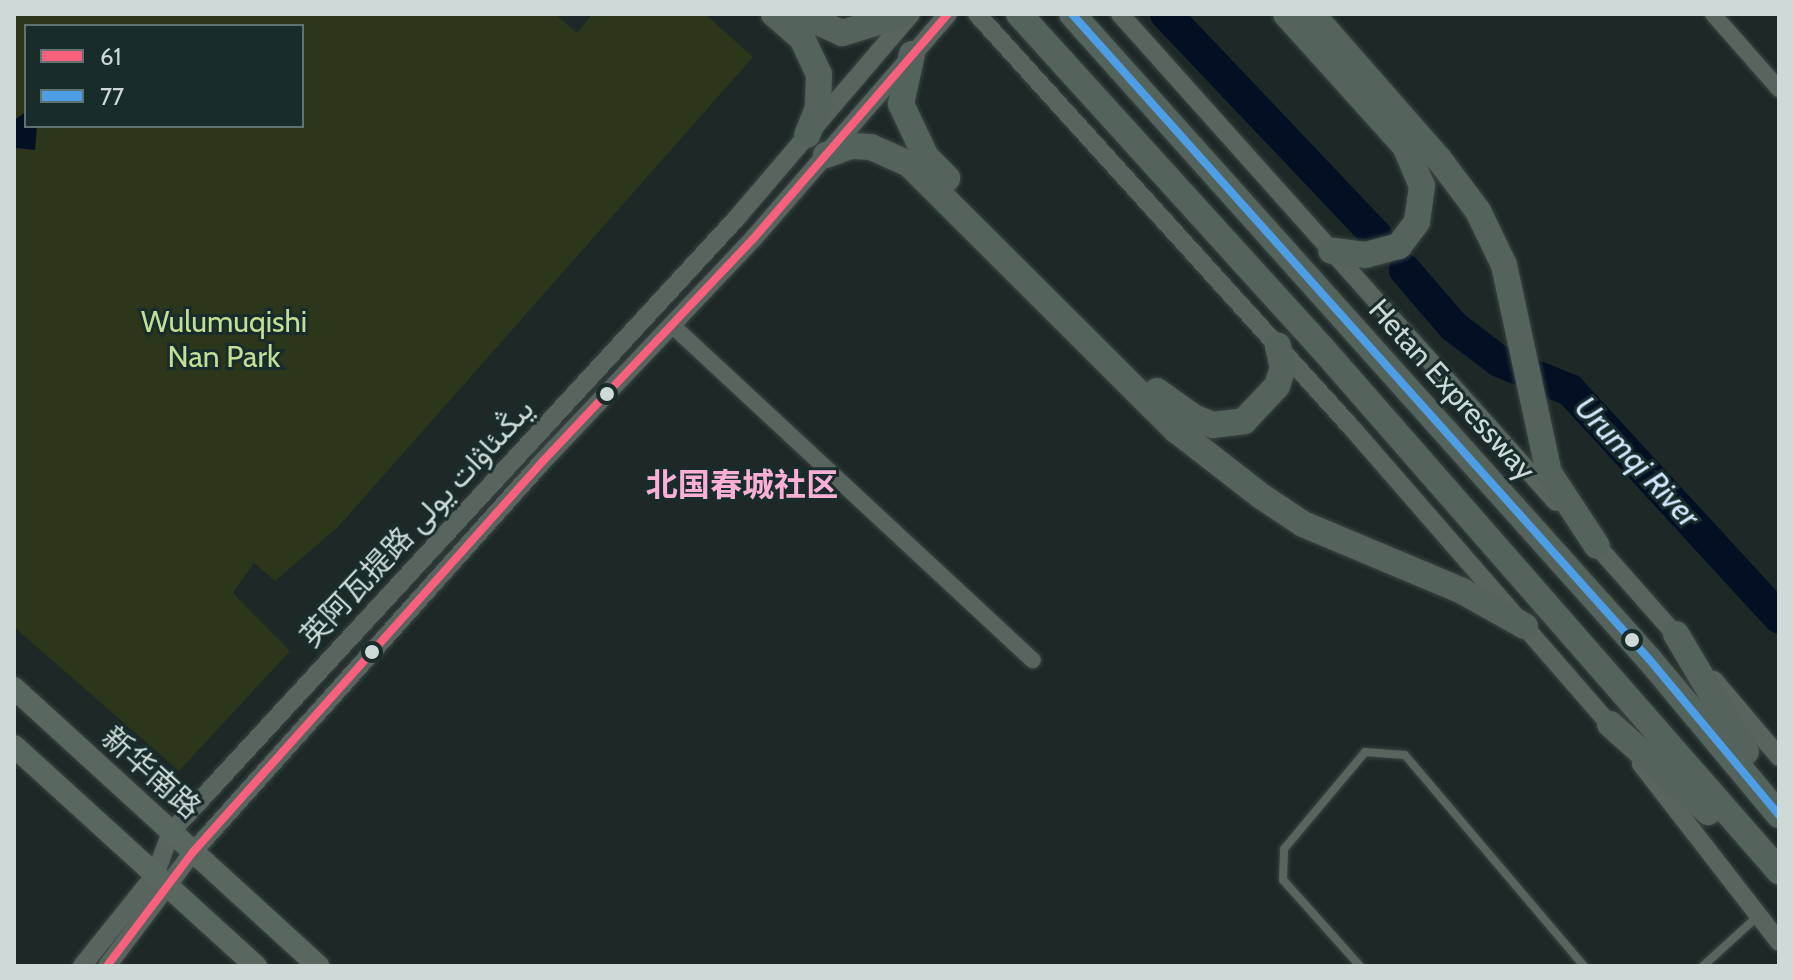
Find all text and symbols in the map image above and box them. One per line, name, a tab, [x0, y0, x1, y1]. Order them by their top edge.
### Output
legend	[24, 24, 304, 128]
text: 61	[100, 42, 121, 71]
text: 77	[100, 82, 124, 111]
street label: Hetan Expressway	[1361, 292, 1543, 488]
park label: Wulumuqishi Nan Park	[141, 304, 307, 374]
unlabelled marker	[599, 386, 615, 402]
water label: Urumqi River	[1567, 388, 1707, 536]
street label: 英阿瓦提路 يىڭىئاۋات يولى	[293, 392, 541, 654]
district label: 北国春城社区	[646, 466, 838, 504]
unlabelled marker	[1624, 632, 1640, 648]
unlabelled marker	[364, 644, 380, 660]
street label: 新华南路	[94, 719, 208, 827]

